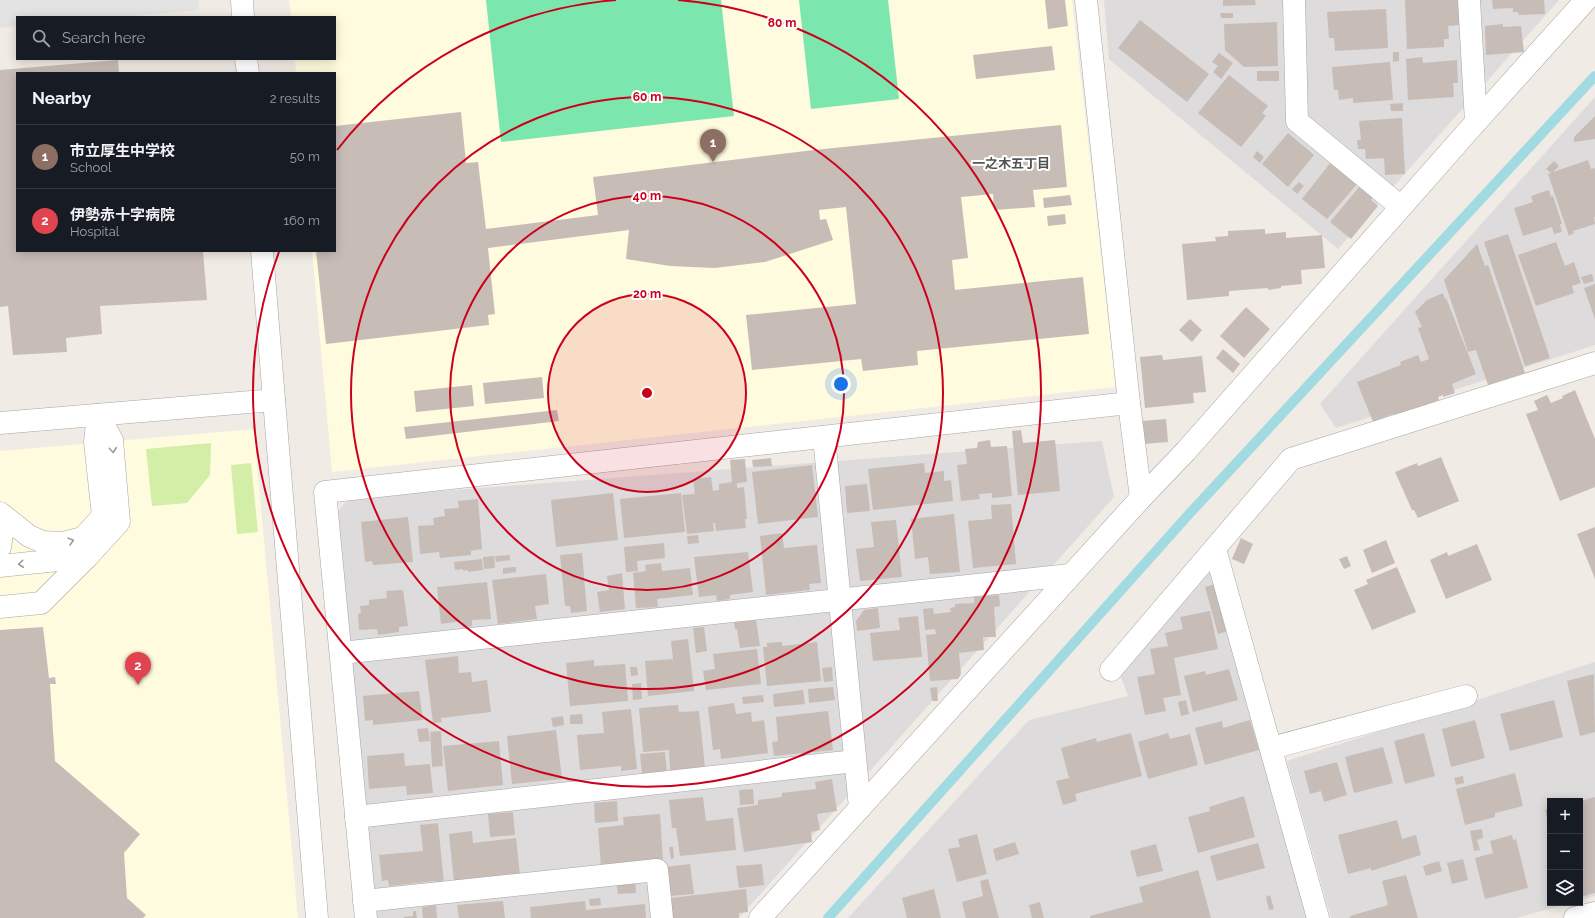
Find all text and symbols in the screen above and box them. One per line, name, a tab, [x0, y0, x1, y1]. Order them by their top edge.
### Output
search box	[16, 16, 336, 60]
text: 80 m	[768, 16, 796, 30]
icon: search	[30, 27, 52, 49]
text: Search here	[62, 29, 145, 47]
text: Nearby	[32, 88, 91, 108]
text: 60 m	[633, 90, 661, 104]
text: 2 results	[270, 91, 320, 106]
pin: 1	[700, 129, 726, 162]
text: 市立厚生中学校	[70, 142, 175, 160]
text: 1	[42, 149, 48, 164]
text: 50 m	[290, 149, 320, 164]
district label: 一之木五丁目	[972, 156, 1050, 171]
text: School	[70, 160, 112, 175]
text: 40 m	[633, 189, 661, 203]
text: 伊勢赤十字病院	[70, 206, 175, 224]
text: 2	[41, 213, 49, 228]
text: 160 m	[283, 213, 320, 228]
text: Hospital	[70, 224, 119, 239]
text: 20 m	[633, 287, 661, 301]
your location	[831, 374, 851, 394]
centre of rings	[640, 386, 654, 400]
one-way arrow	[108, 447, 117, 453]
one-way arrow	[67, 537, 74, 546]
one-way arrow	[18, 560, 24, 569]
pin: 2	[125, 652, 151, 685]
map controls	[1547, 798, 1583, 906]
button: +	[1547, 798, 1583, 834]
button: −	[1547, 834, 1583, 870]
button: layers	[1547, 870, 1583, 906]

